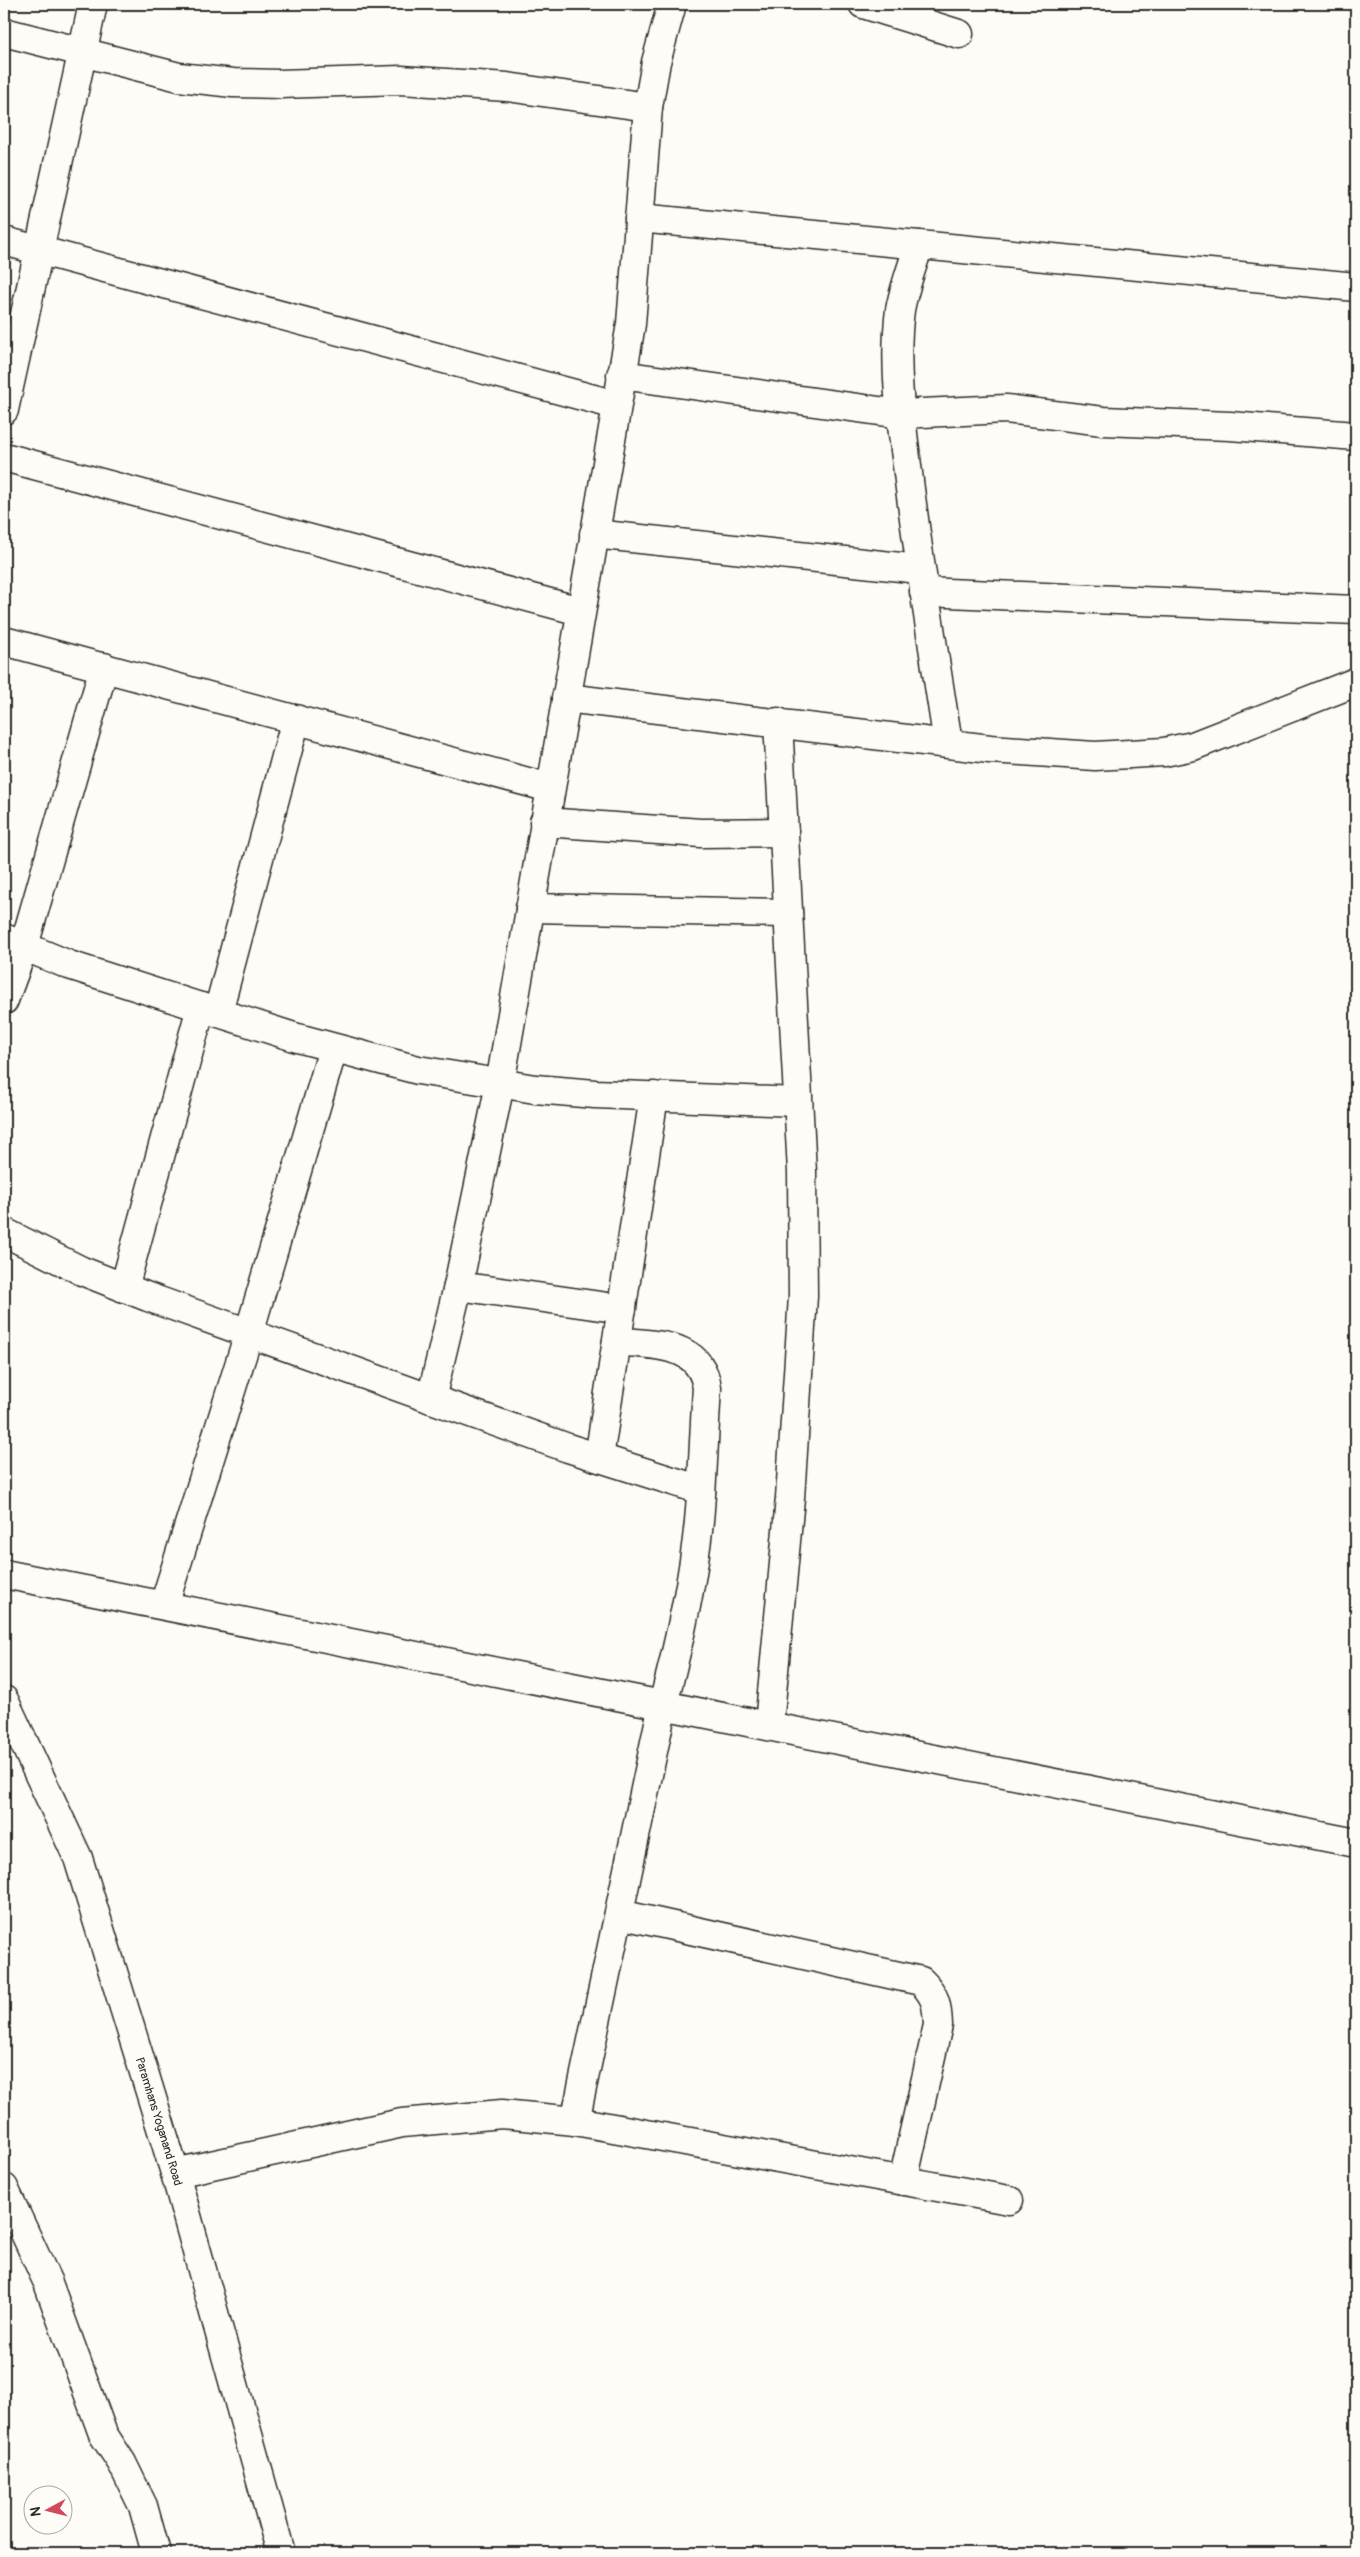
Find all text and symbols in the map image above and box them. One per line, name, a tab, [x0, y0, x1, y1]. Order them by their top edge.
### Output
street label: Paramhans Yoganand Road	[132, 2055, 185, 2188]
north arrow	[22, 2484, 72, 2534]
text: N	[27, 2506, 45, 2517]

